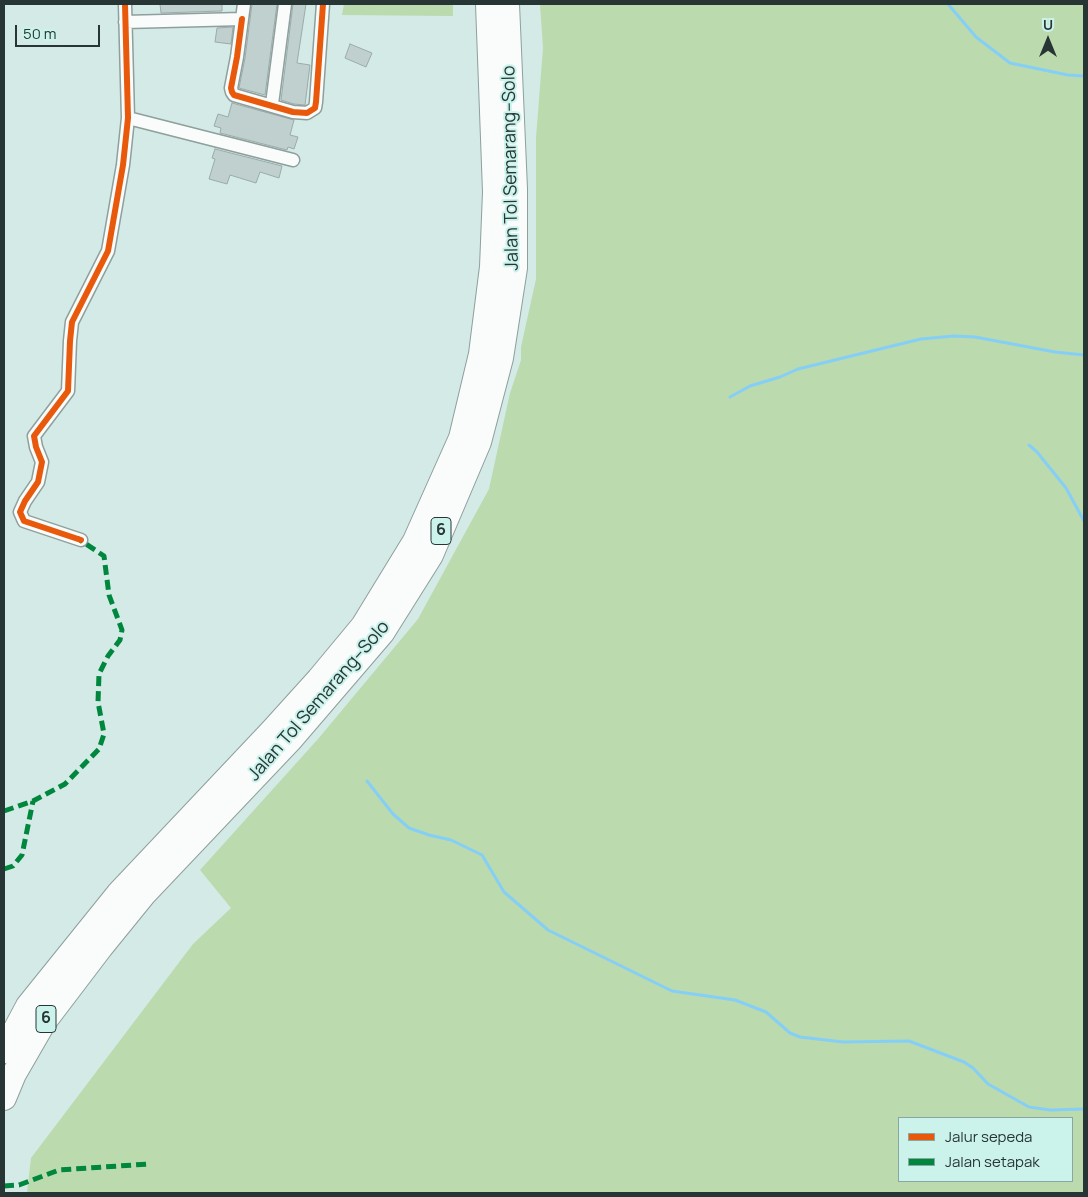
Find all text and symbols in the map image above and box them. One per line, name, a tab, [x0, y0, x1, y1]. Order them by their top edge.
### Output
scale bar	[18, 15, 102, 47]
north arrow	[1023, 15, 1073, 65]
text: U	[1043, 15, 1053, 34]
text: 50 m	[23, 23, 57, 44]
street label: Jalan Tol Semarang–Solo	[498, 65, 524, 271]
road number: 6	[431, 518, 451, 544]
street label: Jalan Tol Semarang–Solo	[244, 617, 394, 785]
road number: 6	[36, 1006, 56, 1032]
legend	[898, 1117, 1073, 1182]
text: Jalur sepeda	[945, 1126, 1032, 1147]
text: Jalan setapak	[945, 1151, 1040, 1172]

